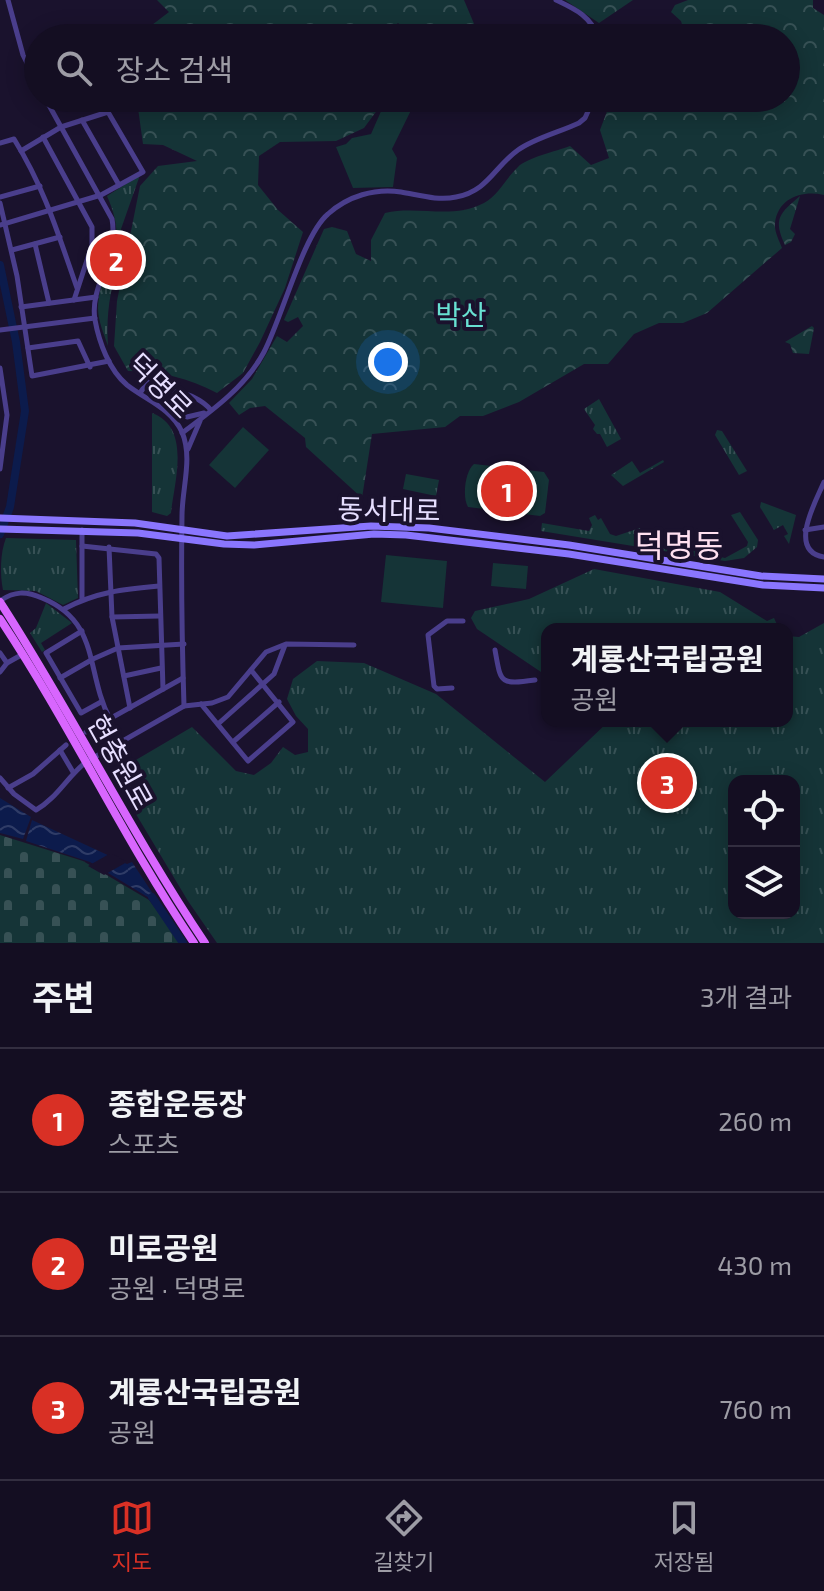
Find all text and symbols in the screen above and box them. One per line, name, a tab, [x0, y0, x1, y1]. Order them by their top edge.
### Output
search box	[24, 24, 800, 112]
icon: search	[52, 46, 96, 90]
text: 장소 검색	[116, 51, 233, 87]
pin: 2	[90, 230, 142, 290]
park label: 박산	[435, 297, 487, 331]
your location	[368, 342, 408, 382]
street label: 덕명로	[122, 346, 200, 424]
pin: 1	[481, 461, 533, 521]
street label: 동서대로	[337, 491, 441, 527]
district label: 덕명동	[635, 525, 723, 563]
popup	[541, 623, 793, 727]
text: 계룡산국립공원	[570, 640, 764, 676]
text: 공원	[570, 683, 618, 714]
street label: 현충원로	[81, 709, 161, 815]
pin: 3	[641, 753, 693, 813]
map controls	[728, 775, 800, 919]
button: locate	[728, 775, 800, 847]
button: layers	[728, 847, 800, 919]
text: 주변	[32, 976, 95, 1017]
text: 3개 결과	[700, 981, 792, 1012]
text: 종합운동장	[108, 1085, 246, 1121]
text: 1	[52, 1105, 64, 1136]
text: 260 m	[718, 1105, 792, 1136]
text: 스포츠	[108, 1128, 180, 1159]
text: 미로공원	[108, 1229, 218, 1265]
text: 2	[50, 1249, 66, 1280]
text: 430 m	[717, 1249, 792, 1280]
text: 공원 · 덕명로	[108, 1272, 245, 1303]
text: 계룡산국립공원	[108, 1373, 301, 1409]
text: 3	[51, 1393, 65, 1424]
text: 760 m	[720, 1393, 792, 1424]
text: 공원	[108, 1416, 156, 1447]
tab: 지도	[110, 1496, 154, 1576]
tab: 길찾기	[373, 1496, 434, 1576]
tab: 저장됨	[653, 1496, 714, 1576]

